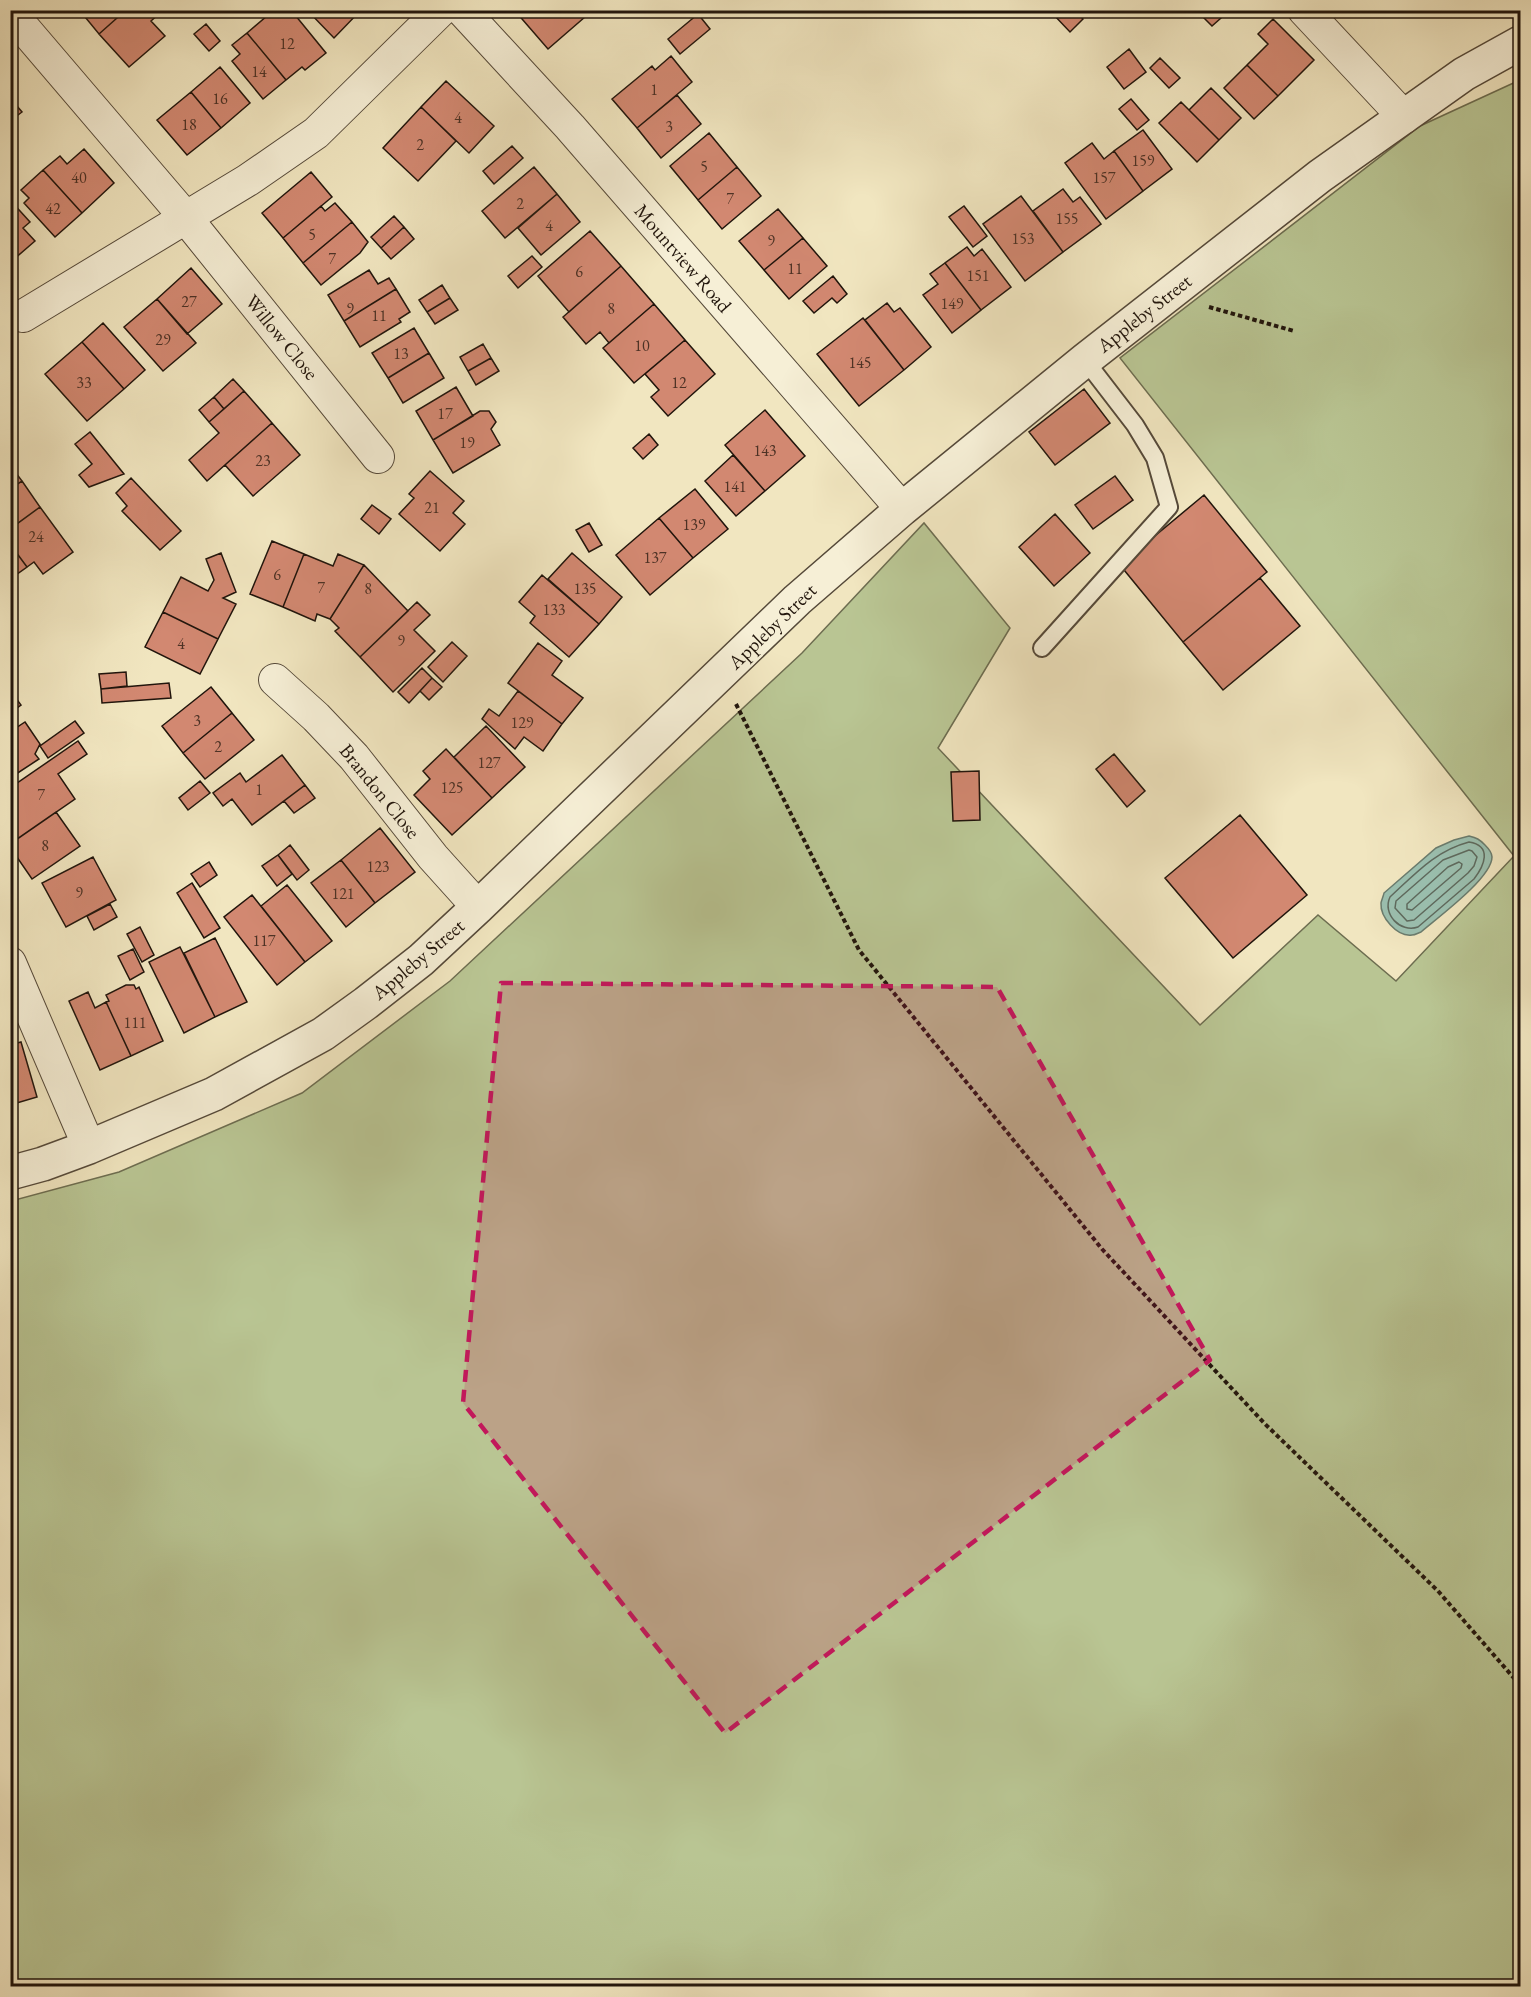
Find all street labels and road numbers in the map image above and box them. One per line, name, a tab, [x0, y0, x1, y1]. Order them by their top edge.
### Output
street label: Mountview Road	[629, 198, 738, 318]
street label: Appleby Street	[1091, 267, 1197, 359]
street label: Willow Close	[240, 289, 325, 385]
street label: Appleby Street	[721, 577, 822, 675]
street label: Brandon Close	[334, 738, 426, 844]
street label: Appleby Street	[365, 912, 470, 1006]

